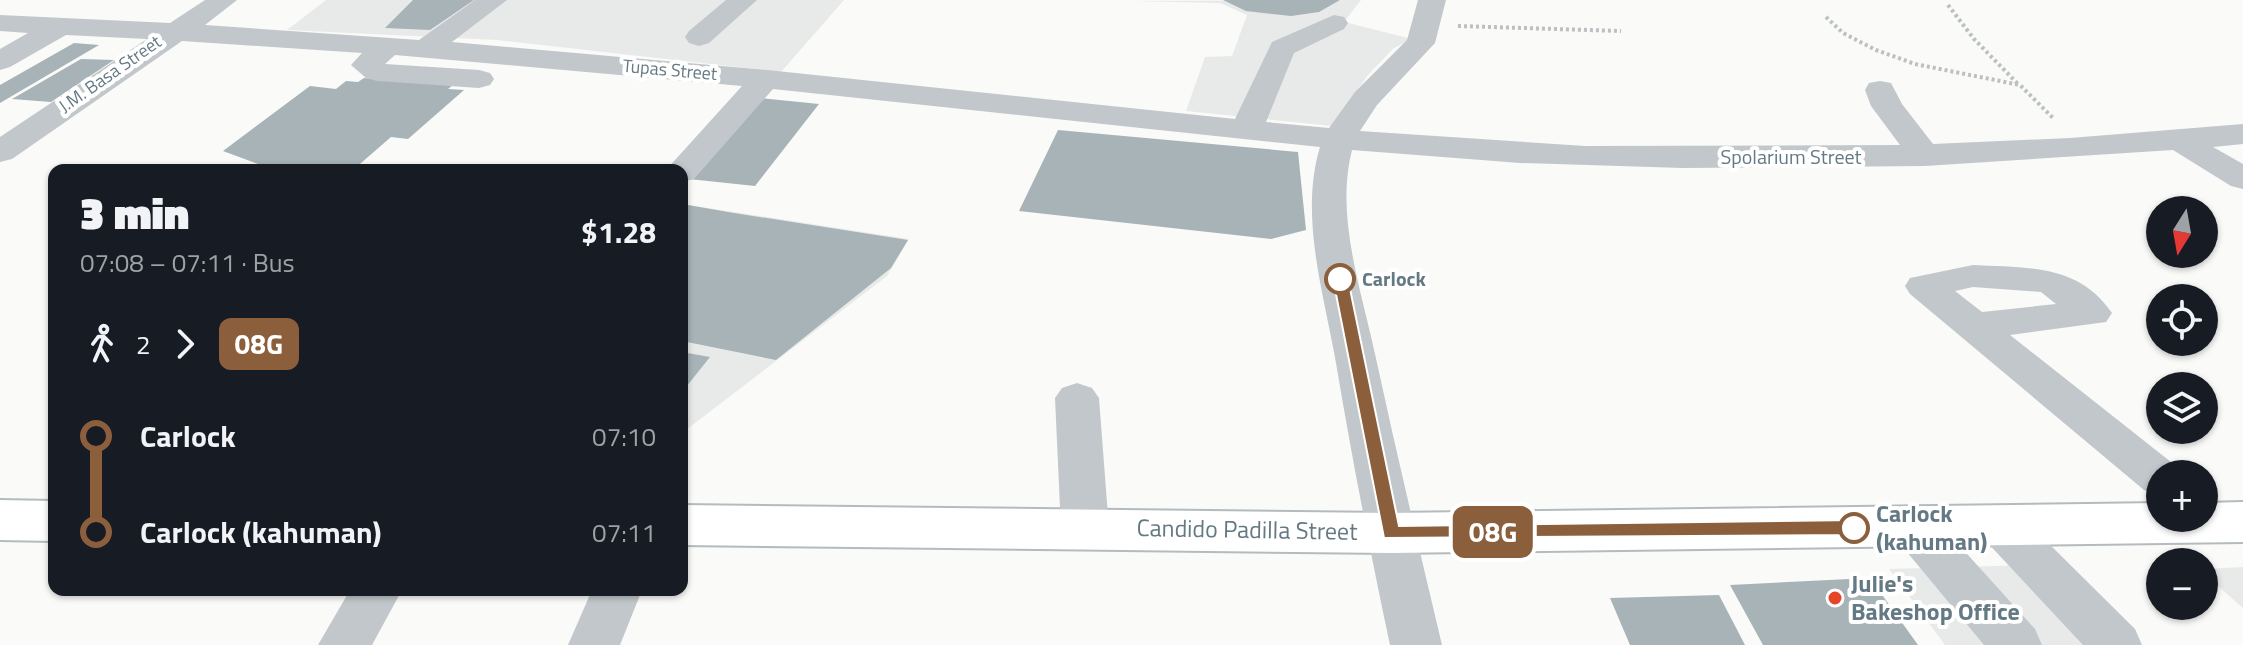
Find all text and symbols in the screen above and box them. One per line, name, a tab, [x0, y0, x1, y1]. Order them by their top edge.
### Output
street label: J.M. Basa Street	[53, 28, 167, 119]
street label: Tupas Street	[622, 52, 719, 87]
street label: Spolarium Street	[1720, 141, 1862, 172]
text: 3 min	[80, 179, 189, 246]
north arrow	[2146, 196, 2218, 268]
map controls	[2146, 196, 2218, 620]
text: $1.28	[581, 209, 656, 255]
text: 07:08 – 07:11 · Bus	[80, 243, 295, 282]
place label: Carlock	[1362, 263, 1426, 294]
marker: Carlock	[1325, 264, 1355, 294]
button: locate	[2146, 284, 2218, 356]
icon: walk	[80, 322, 124, 366]
icon: forward	[163, 322, 207, 366]
text: 08G	[235, 322, 283, 365]
text: 2	[136, 325, 151, 364]
button: layers	[2146, 372, 2218, 444]
text: Carlock	[140, 413, 236, 459]
text: 07:10	[592, 417, 656, 456]
button: +	[2146, 460, 2218, 532]
place label: Carlock (kahuman)	[1876, 495, 1987, 559]
line badge: 08G	[1447, 506, 1539, 558]
text: Carlock (kahuman)	[140, 509, 381, 555]
street label: Candido Padilla Street	[1136, 509, 1358, 549]
text: 08G	[1469, 510, 1517, 553]
text: 07:11	[592, 513, 656, 552]
marker: Carlock (kahuman)	[1839, 513, 1869, 543]
button: −	[2146, 548, 2218, 620]
place label: Julie's Bakeshop Office	[1851, 565, 2020, 629]
marker: Julie's Bakeshop Office	[1826, 589, 1844, 607]

